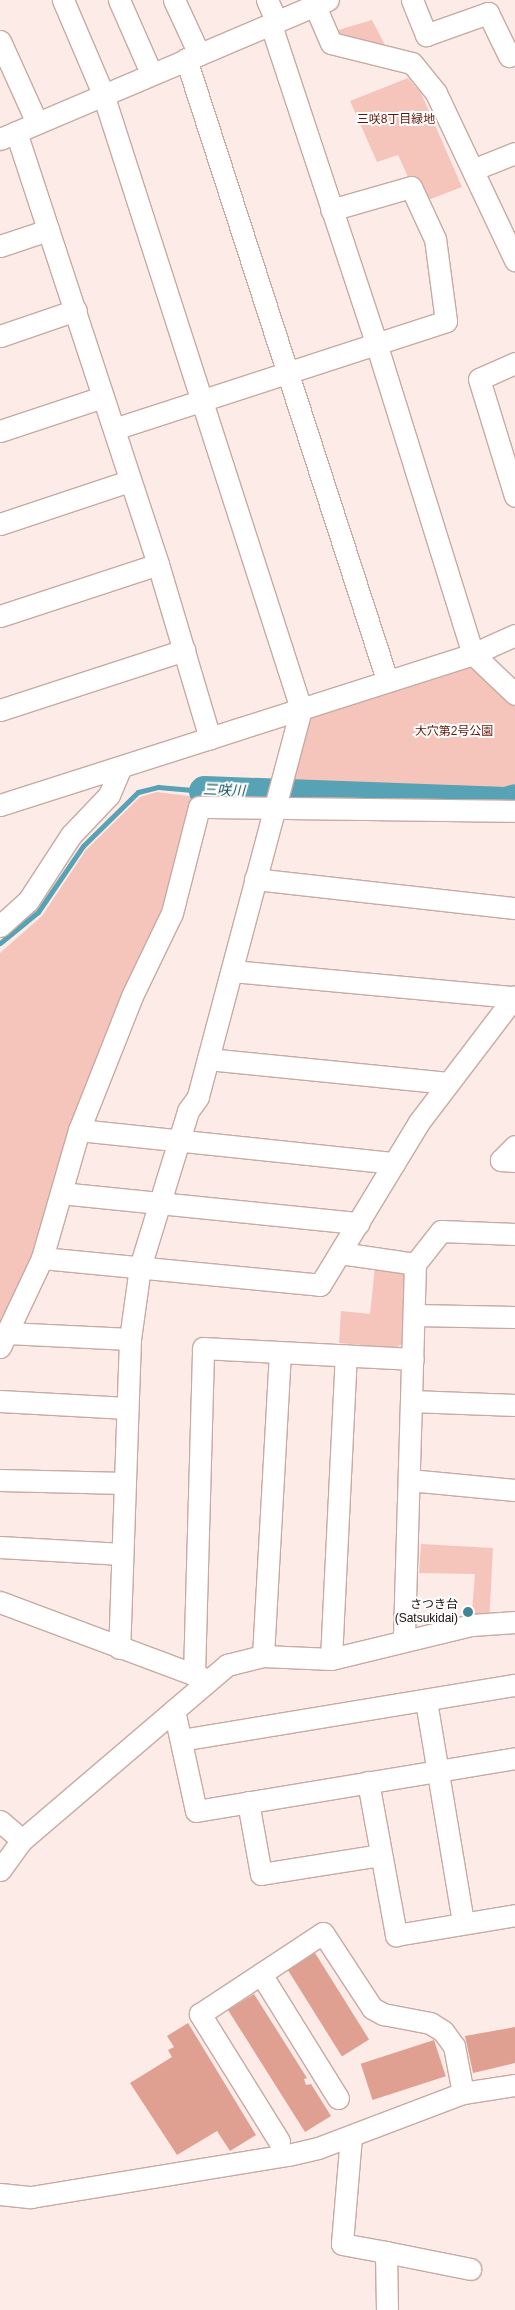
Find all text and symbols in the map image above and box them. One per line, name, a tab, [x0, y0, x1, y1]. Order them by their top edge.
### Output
park label: 三咲8丁目緑地	[357, 113, 435, 127]
park label: 大穴第2号公園	[415, 725, 493, 739]
water label: 三咲川	[203, 781, 245, 799]
place label: さつき台 (Satsukidai)	[395, 1598, 458, 1626]
marker: さつき台 (Satsukidai)	[462, 1606, 474, 1618]

